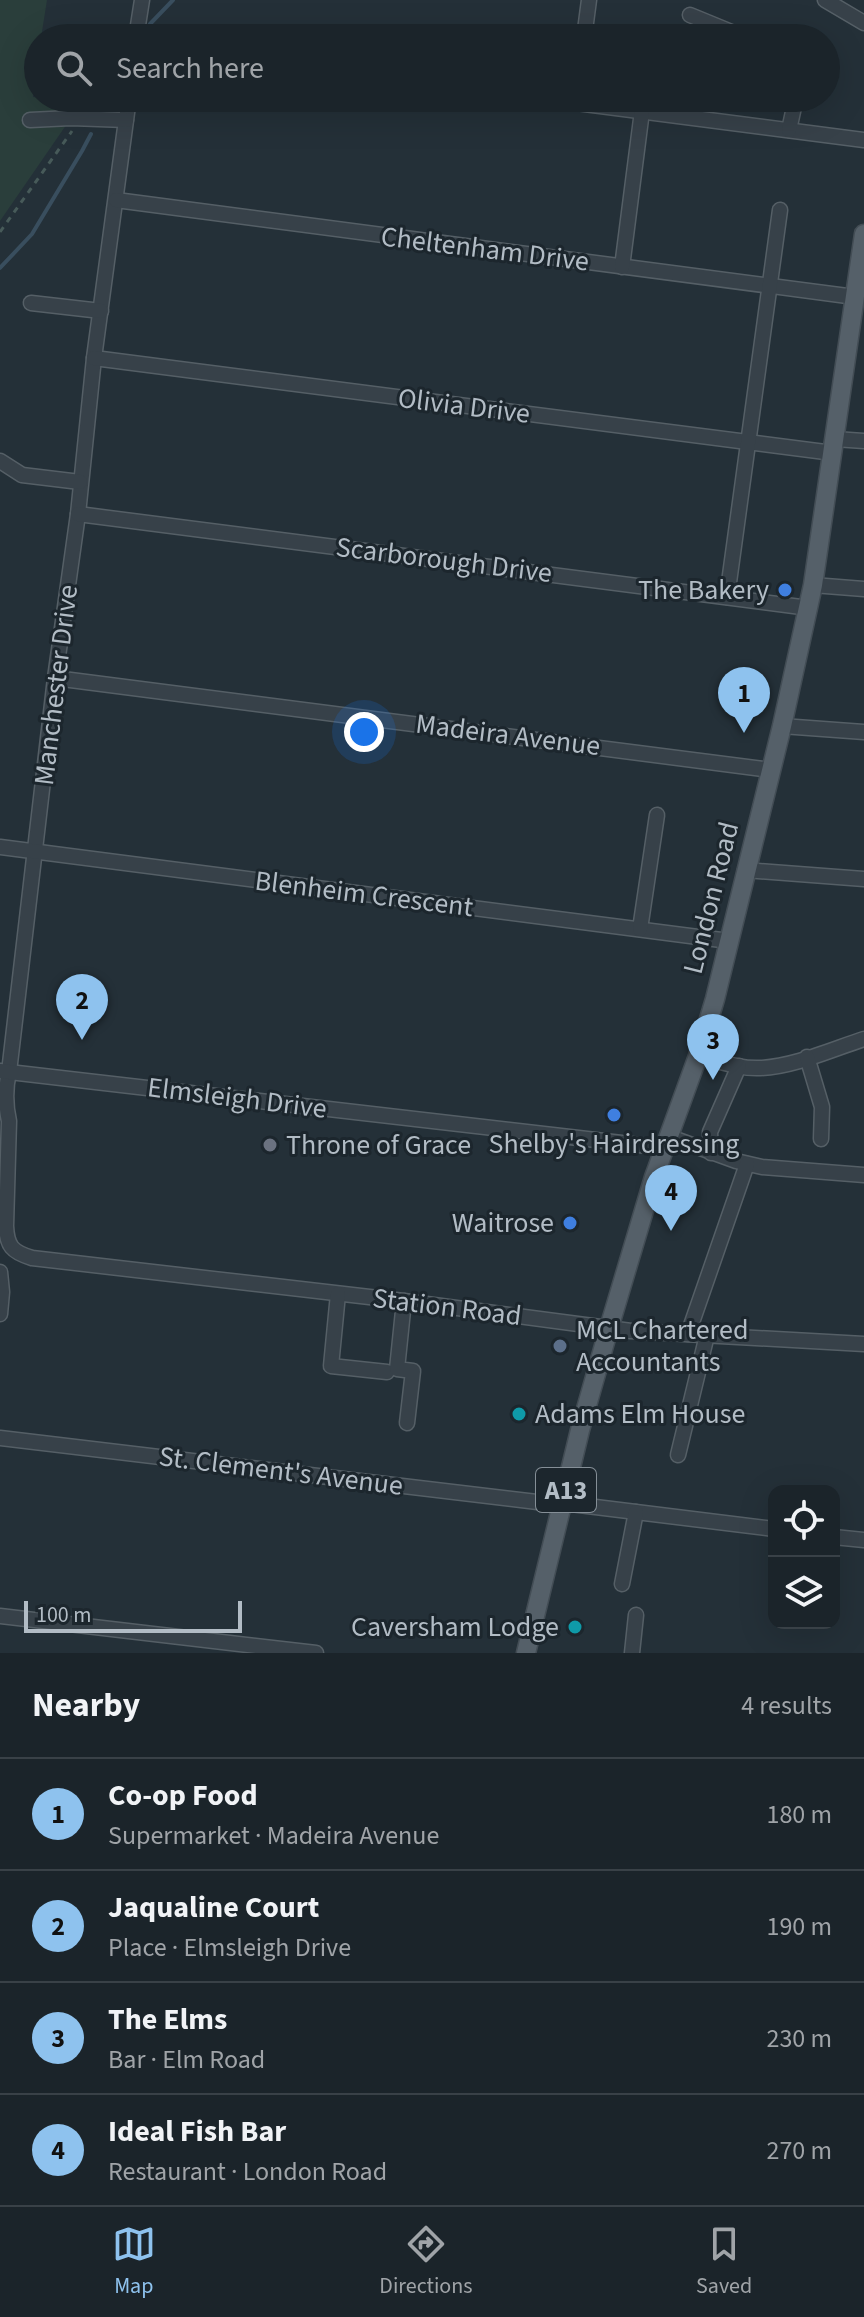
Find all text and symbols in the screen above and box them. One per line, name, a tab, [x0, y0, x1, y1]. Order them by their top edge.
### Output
search box	[24, 24, 840, 112]
icon: search	[52, 46, 96, 90]
text: Search here	[116, 47, 264, 90]
street label: Cheltenham Drive	[379, 216, 591, 282]
street label: Olivia Drive	[396, 378, 532, 434]
street label: Scarborough Drive	[334, 527, 554, 593]
place label: The Bakery	[638, 570, 769, 610]
marker: The Bakery	[776, 581, 794, 599]
street label: Manchester Drive	[24, 582, 88, 788]
pin: 1	[718, 667, 770, 733]
street label: Madeira Avenue	[413, 704, 603, 766]
your location	[344, 712, 384, 752]
street label: London Road	[673, 818, 749, 978]
street label: Blenheim Crescent	[253, 861, 476, 927]
pin: 2	[56, 974, 108, 1040]
pin: 3	[687, 1014, 739, 1080]
street label: Elmsleigh Drive	[145, 1067, 329, 1129]
marker: Shelby's Hairdressing	[605, 1106, 623, 1124]
place label: Shelby's Hairdressing	[489, 1124, 739, 1164]
place label: Throne of Grace	[286, 1125, 471, 1165]
marker: Throne of Grace	[261, 1136, 279, 1154]
pin: 4	[645, 1165, 697, 1231]
place label: Waitrose	[452, 1203, 554, 1243]
marker: Waitrose	[561, 1214, 579, 1232]
street label: Station Road	[370, 1278, 524, 1336]
place label: MCL Chartered Accountants	[576, 1310, 748, 1382]
marker: MCL Chartered Accountants	[551, 1337, 569, 1355]
place label: Adams Elm House	[535, 1394, 745, 1434]
marker: Adams Elm House	[510, 1405, 528, 1423]
street label: St. Clement's Avenue	[157, 1436, 405, 1506]
road number: A13	[536, 1468, 596, 1512]
map controls	[768, 1485, 840, 1629]
button: locate	[768, 1485, 840, 1557]
button: layers	[768, 1557, 840, 1629]
scale bar	[24, 1597, 242, 1633]
text: 100 m	[36, 1599, 91, 1631]
place label: Caversham Lodge	[351, 1607, 559, 1647]
marker: Caversham Lodge	[566, 1618, 584, 1636]
text: Nearby	[32, 1681, 140, 1730]
text: 4 results	[741, 1687, 832, 1724]
text: Co-op Food	[108, 1774, 258, 1817]
text: 1	[51, 1796, 65, 1833]
text: 180 m	[766, 1796, 832, 1833]
text: Supermarket · Madeira Avenue	[108, 1817, 439, 1854]
text: Jaqualine Court	[108, 1886, 319, 1929]
text: 2	[51, 1908, 65, 1945]
text: 190 m	[766, 1908, 832, 1945]
text: Place · Elmsleigh Drive	[108, 1929, 351, 1966]
text: The Elms	[108, 1998, 227, 2041]
text: 3	[51, 2020, 65, 2057]
text: 230 m	[766, 2020, 832, 2057]
text: Bar · Elm Road	[108, 2041, 265, 2078]
text: Ideal Fish Bar	[108, 2110, 286, 2153]
text: 4	[51, 2132, 65, 2169]
text: 270 m	[766, 2132, 832, 2169]
text: Restaurant · London Road	[108, 2153, 387, 2190]
tab: Map	[112, 2222, 156, 2302]
tab: Directions	[379, 2222, 472, 2302]
tab: Saved	[696, 2222, 752, 2302]

